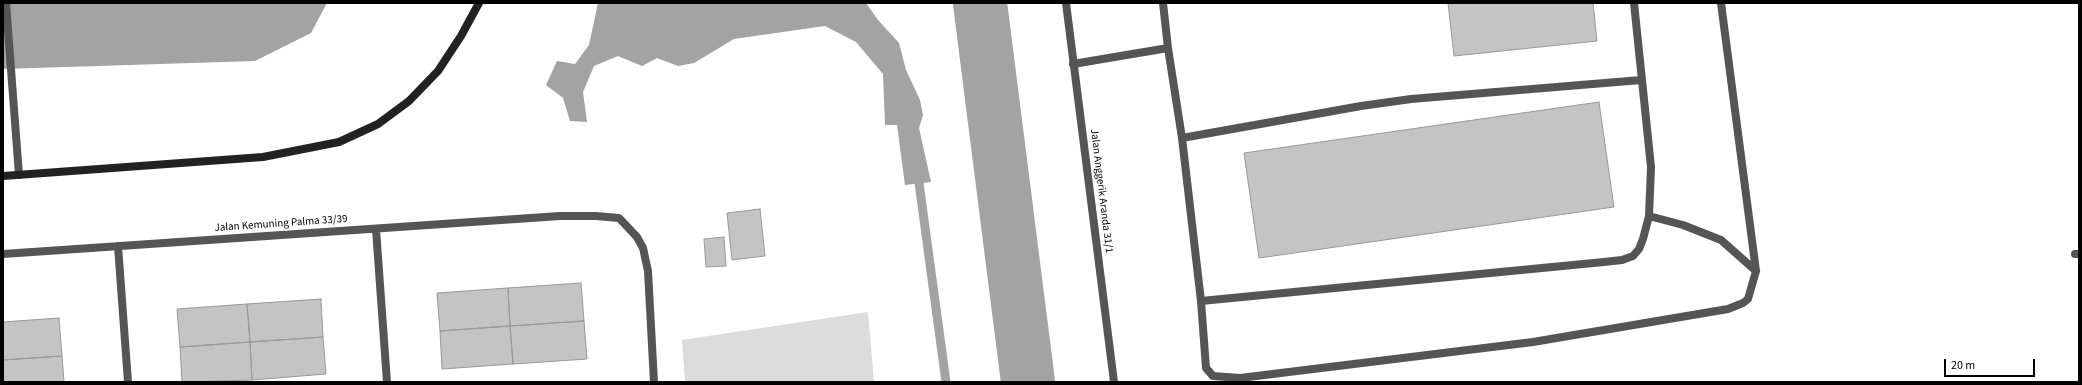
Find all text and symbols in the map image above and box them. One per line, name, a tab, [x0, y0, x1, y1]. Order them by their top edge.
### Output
street label: Jalan Anggerik Aranda 31/1	[1087, 128, 1115, 254]
street label: Jalan Kemuning Palma 33/39	[214, 213, 348, 235]
scale bar	[1946, 351, 2037, 377]
text: 20 m	[1951, 357, 1975, 374]

